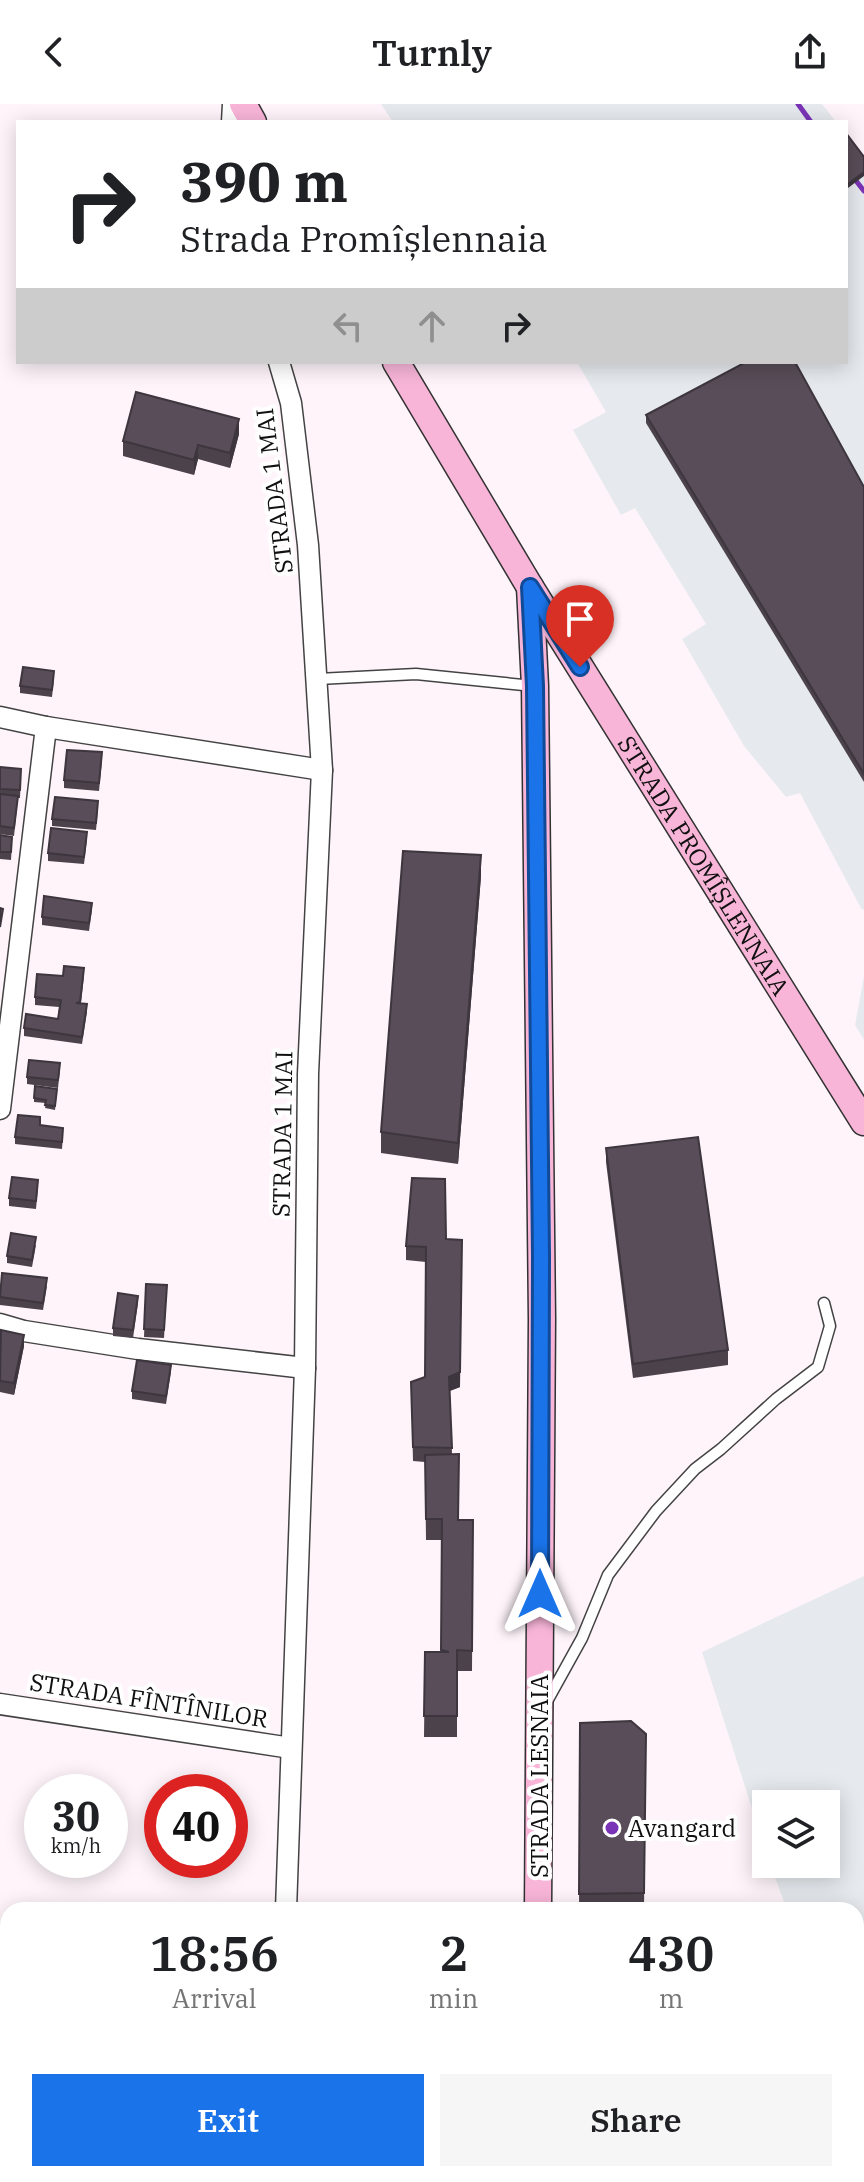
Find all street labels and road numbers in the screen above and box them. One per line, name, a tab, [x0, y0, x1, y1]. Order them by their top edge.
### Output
street label: STRADA 1 MAI	[248, 407, 300, 575]
street label: STRADA PROMÎȘLENNAIA	[611, 730, 797, 1002]
street label: STRADA 1 MAI	[265, 1051, 299, 1217]
street label: STRADA FÎNTÎNILOR	[28, 1665, 270, 1735]
street label: STRADA LESNAIA	[523, 1673, 555, 1878]

